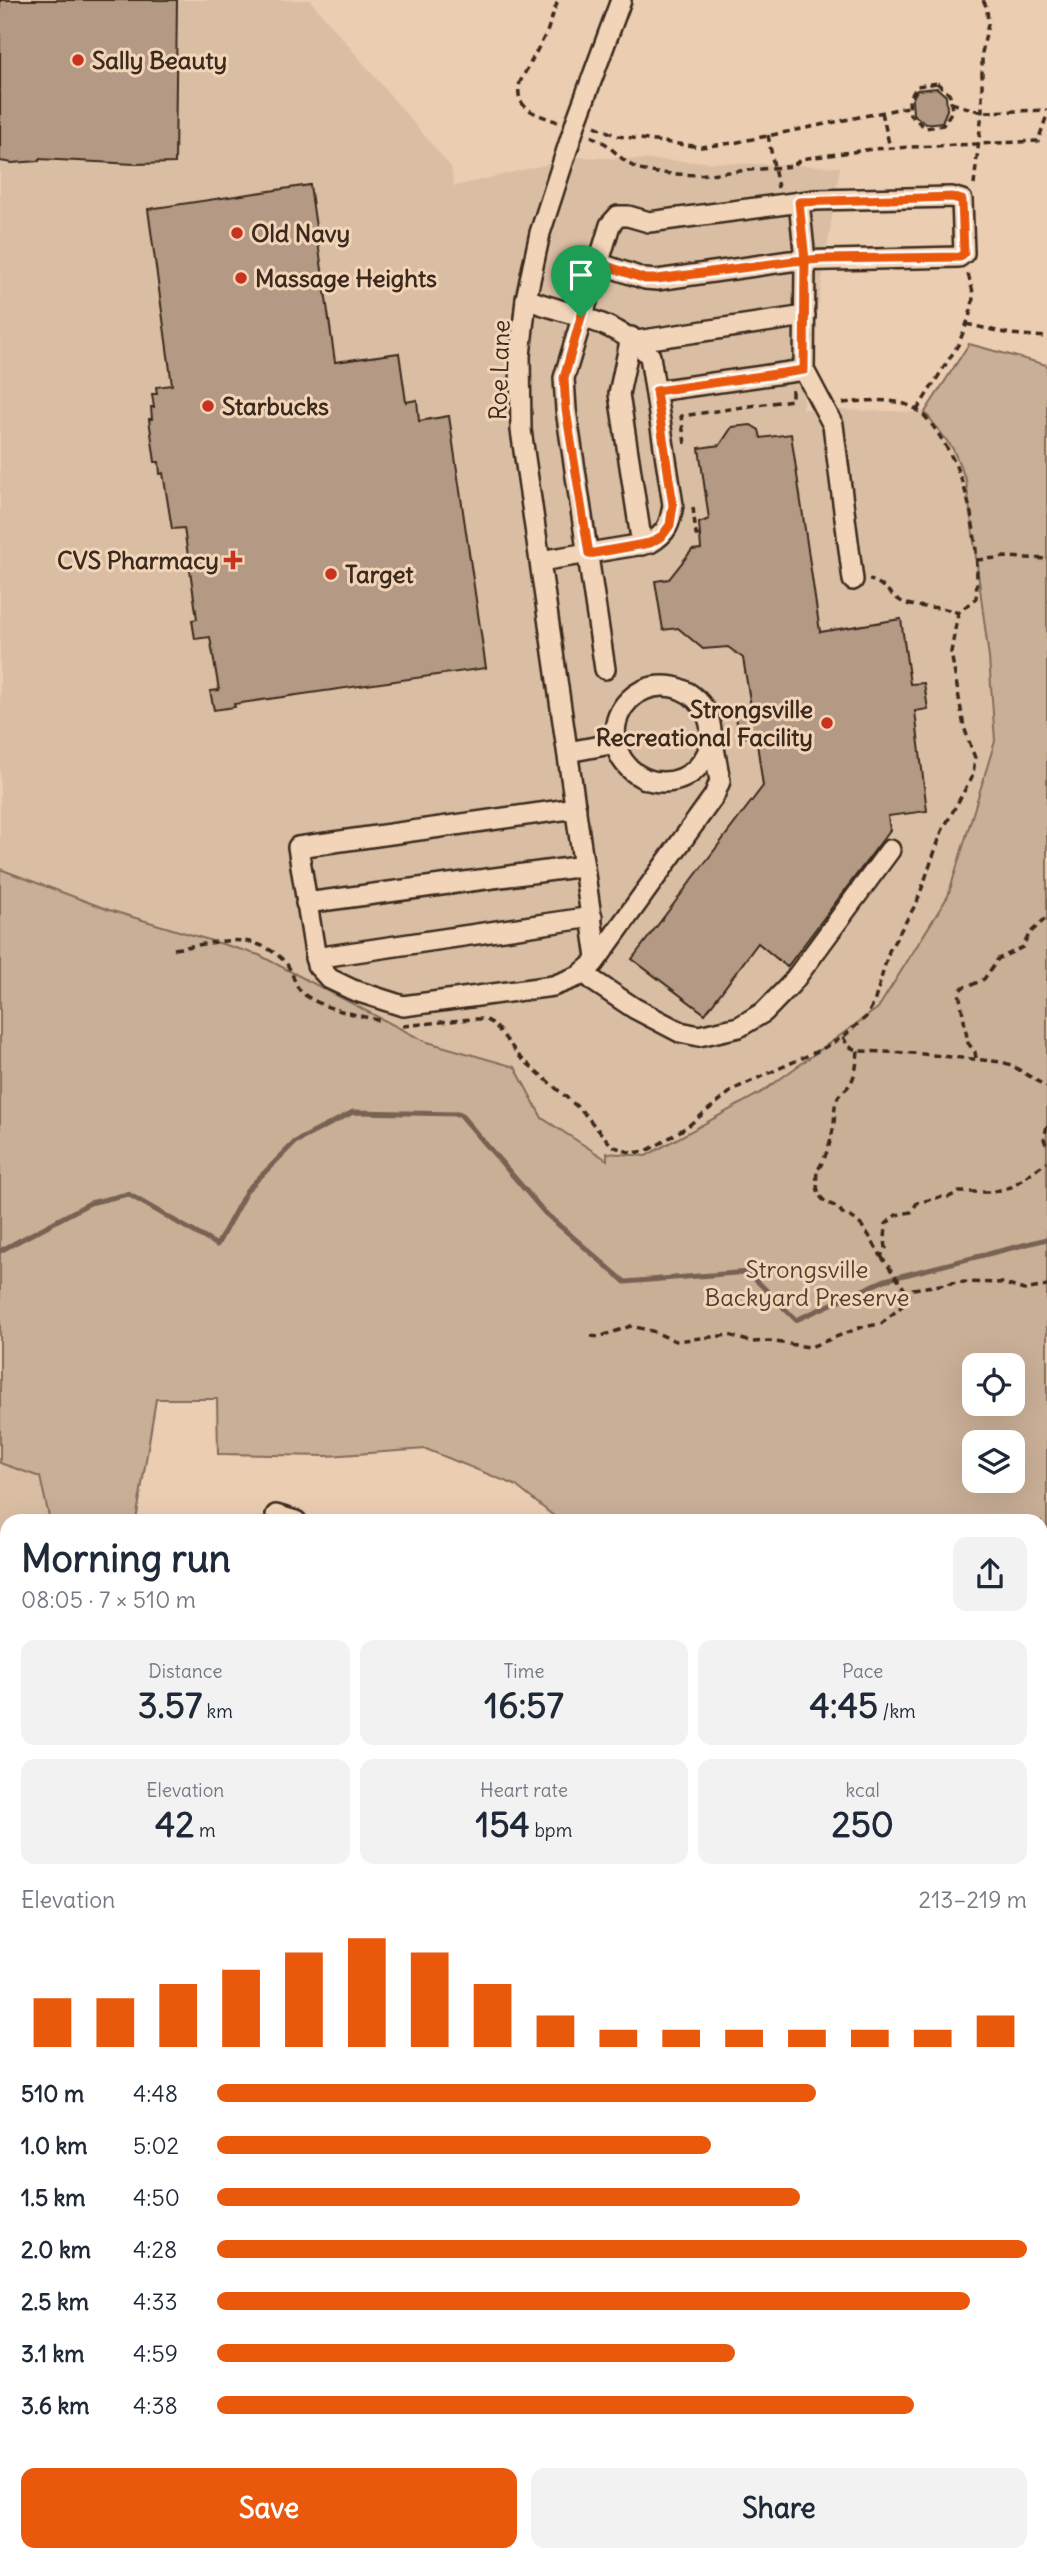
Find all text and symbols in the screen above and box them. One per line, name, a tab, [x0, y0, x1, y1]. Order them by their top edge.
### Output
place label: Sally Beauty	[92, 45, 227, 75]
marker: Sally Beauty	[70, 52, 86, 68]
place label: Old Navy	[251, 218, 350, 248]
marker: Old Navy	[229, 225, 245, 241]
pin	[551, 245, 611, 317]
icon: arrive	[562, 256, 600, 294]
place label: Massage Heights	[255, 263, 437, 293]
marker: Massage Heights	[233, 270, 249, 286]
street label: Roe Lane	[482, 319, 516, 421]
place label: Starbucks	[222, 391, 329, 421]
marker: Starbucks	[200, 398, 216, 414]
place label: CVS Pharmacy	[57, 545, 219, 575]
marker: CVS Pharmacy	[225, 552, 241, 568]
place label: Target	[345, 559, 415, 589]
marker: Target	[323, 566, 339, 582]
place label: Strongsville Recreational Facility	[596, 694, 813, 752]
marker: Strongsville Recreational Facility	[819, 715, 835, 731]
park label: Strongsville Backyard Preserve	[704, 1254, 910, 1312]
map controls	[962, 1353, 1025, 1493]
button: locate	[962, 1353, 1025, 1416]
button: layers	[962, 1430, 1025, 1493]
text: Morning run	[21, 1535, 231, 1582]
button: share	[953, 1537, 1027, 1611]
text: 08:05 · 7 × 510 m	[21, 1585, 196, 1614]
text: Distance	[148, 1659, 222, 1683]
text: Time	[503, 1659, 545, 1683]
text: Pace	[842, 1659, 883, 1683]
text: 3.57	[138, 1683, 202, 1727]
text: 16:57	[484, 1683, 564, 1727]
text: 4:45	[810, 1683, 878, 1727]
text: km	[202, 1699, 233, 1723]
text: /km	[878, 1699, 916, 1723]
text: Elevation	[146, 1778, 224, 1802]
text: Heart rate	[480, 1778, 568, 1802]
text: kcal	[846, 1778, 880, 1802]
text: 42	[155, 1802, 194, 1846]
text: 154	[476, 1802, 530, 1846]
text: 250	[831, 1802, 894, 1846]
text: m	[194, 1818, 216, 1842]
text: bpm	[530, 1818, 572, 1842]
text: Elevation	[21, 1885, 115, 1914]
text: 213–219 m	[919, 1885, 1027, 1914]
text: 510 m	[21, 2079, 84, 2108]
text: 4:48	[133, 2079, 178, 2108]
text: 1.0 km	[21, 2131, 87, 2160]
text: 5:02	[133, 2131, 179, 2160]
text: 1.5 km	[21, 2183, 86, 2212]
text: 4:50	[133, 2183, 180, 2212]
text: 2.0 km	[21, 2235, 91, 2264]
text: 4:28	[133, 2235, 177, 2264]
text: 2.5 km	[21, 2287, 89, 2316]
text: 4:33	[133, 2287, 178, 2316]
text: 3.1 km	[21, 2339, 84, 2368]
text: 4:59	[133, 2339, 178, 2368]
text: 3.6 km	[21, 2391, 89, 2420]
text: 4:38	[133, 2391, 178, 2420]
button: Save	[21, 2468, 517, 2548]
button: Share	[531, 2468, 1027, 2548]

